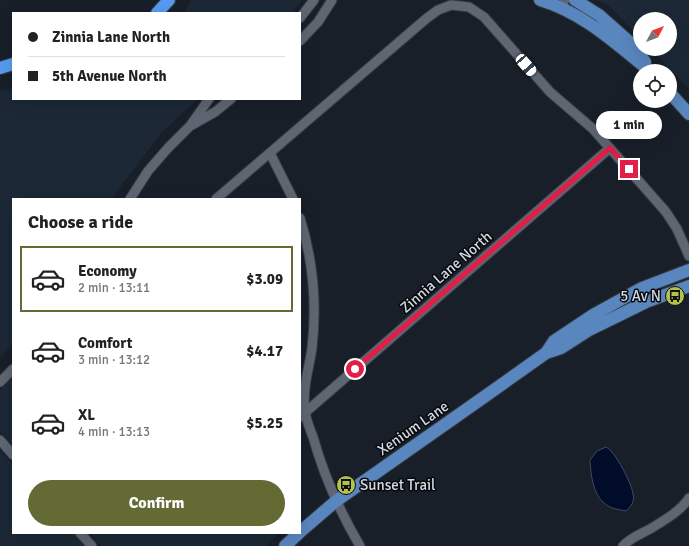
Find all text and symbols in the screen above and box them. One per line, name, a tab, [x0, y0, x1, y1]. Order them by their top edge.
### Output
north arrow	[633, 12, 677, 56]
map controls	[633, 12, 677, 108]
text: Zinnia Lane North	[52, 28, 170, 46]
car	[514, 52, 538, 78]
button: locate	[633, 64, 677, 108]
text: 5th Avenue North	[52, 67, 167, 85]
callout: 1 min	[596, 111, 662, 139]
text: 1 min	[613, 117, 645, 133]
route end	[620, 160, 638, 178]
text: Choose a ride	[28, 211, 133, 233]
street label: Zinnia Lane North	[397, 227, 495, 317]
icon: car	[30, 261, 66, 297]
text: Economy	[78, 262, 137, 280]
text: $3.09	[246, 270, 283, 288]
text: 2 min · 13:11	[78, 280, 150, 296]
bus stop icon: 5 Av N	[664, 285, 686, 307]
place label: 5 Av N	[620, 287, 661, 305]
icon: car	[30, 333, 66, 369]
text: Comfort	[78, 334, 132, 352]
text: $4.17	[246, 342, 283, 360]
text: 3 min · 13:12	[78, 352, 150, 368]
route start	[346, 360, 364, 378]
street label: Xenium Lane	[374, 397, 452, 459]
icon: car	[30, 405, 66, 441]
text: XL	[78, 406, 95, 424]
text: $5.25	[246, 414, 283, 432]
text: 4 min · 13:13	[78, 424, 150, 440]
bus stop icon: Sunset Trail	[335, 474, 357, 496]
place label: Sunset Trail	[360, 476, 436, 494]
button: Confirm	[28, 480, 285, 526]

